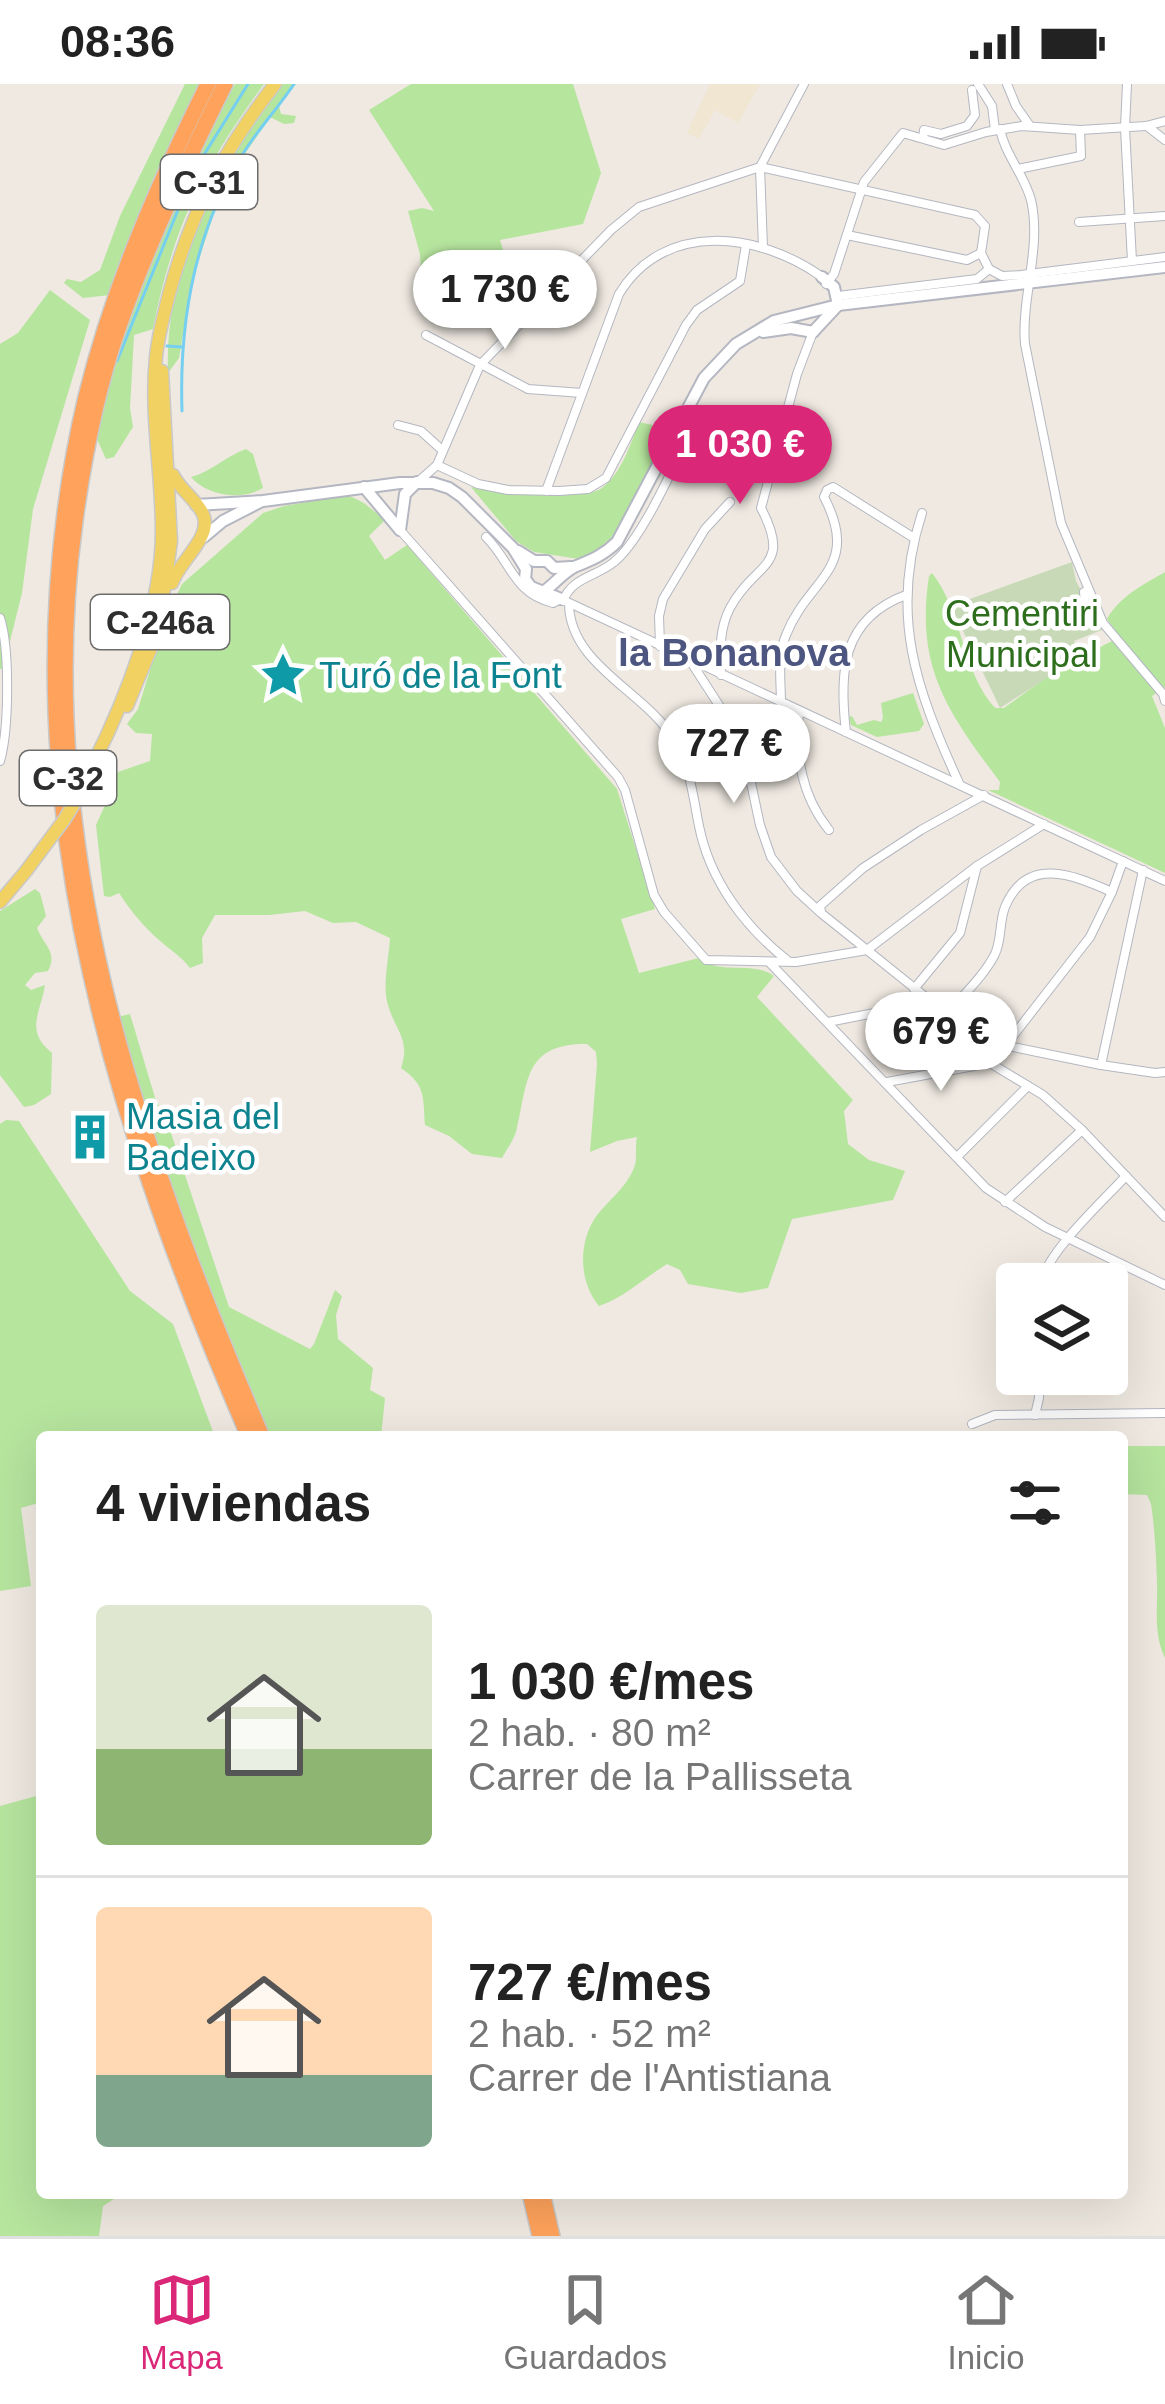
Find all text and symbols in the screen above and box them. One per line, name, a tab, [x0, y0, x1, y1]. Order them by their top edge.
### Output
text: 08:36	[60, 16, 175, 67]
road number: C-31	[161, 155, 257, 209]
pin: 1 730 €	[394, 250, 616, 352]
text: 1 730 €	[440, 267, 570, 310]
pin: 1 030 €	[629, 405, 851, 507]
text: 1 030 €	[675, 422, 805, 465]
park label: Cementiri Municipal	[945, 593, 1099, 675]
road number: C-246a	[91, 595, 229, 649]
district label: la Bonanova	[618, 631, 850, 674]
place icon: Turó de la Font	[258, 650, 308, 700]
place label: Turó de la Font	[319, 655, 562, 696]
pin: 727 €	[650, 704, 818, 806]
text: 727 €	[685, 721, 783, 764]
road number: C-32	[20, 751, 116, 805]
pin: 679 €	[857, 992, 1025, 1094]
text: 679 €	[892, 1009, 990, 1052]
place label: Masia del Badeixo	[126, 1096, 280, 1178]
building icon: Masia del Badeixo	[65, 1112, 115, 1162]
map controls	[996, 1263, 1128, 1395]
button: layers	[996, 1263, 1128, 1395]
icon: filters	[1002, 1470, 1068, 1536]
text: 4 viviendas	[96, 1475, 371, 1532]
icon: home	[192, 1653, 336, 1797]
text: 1 030 €/mes	[468, 1653, 754, 1710]
text: 2 hab. · 80 m²	[468, 1711, 711, 1754]
text: Carrer de la Pallisseta	[468, 1755, 852, 1798]
text: 727 €/mes	[468, 1954, 712, 2011]
icon: home	[192, 1955, 336, 2099]
text: 2 hab. · 52 m²	[468, 2012, 711, 2055]
text: Carrer de l'Antistiana	[468, 2056, 831, 2099]
tab: Mapa	[140, 2267, 223, 2377]
tab: Guardados	[504, 2267, 667, 2377]
tab: Inicio	[948, 2267, 1025, 2377]

